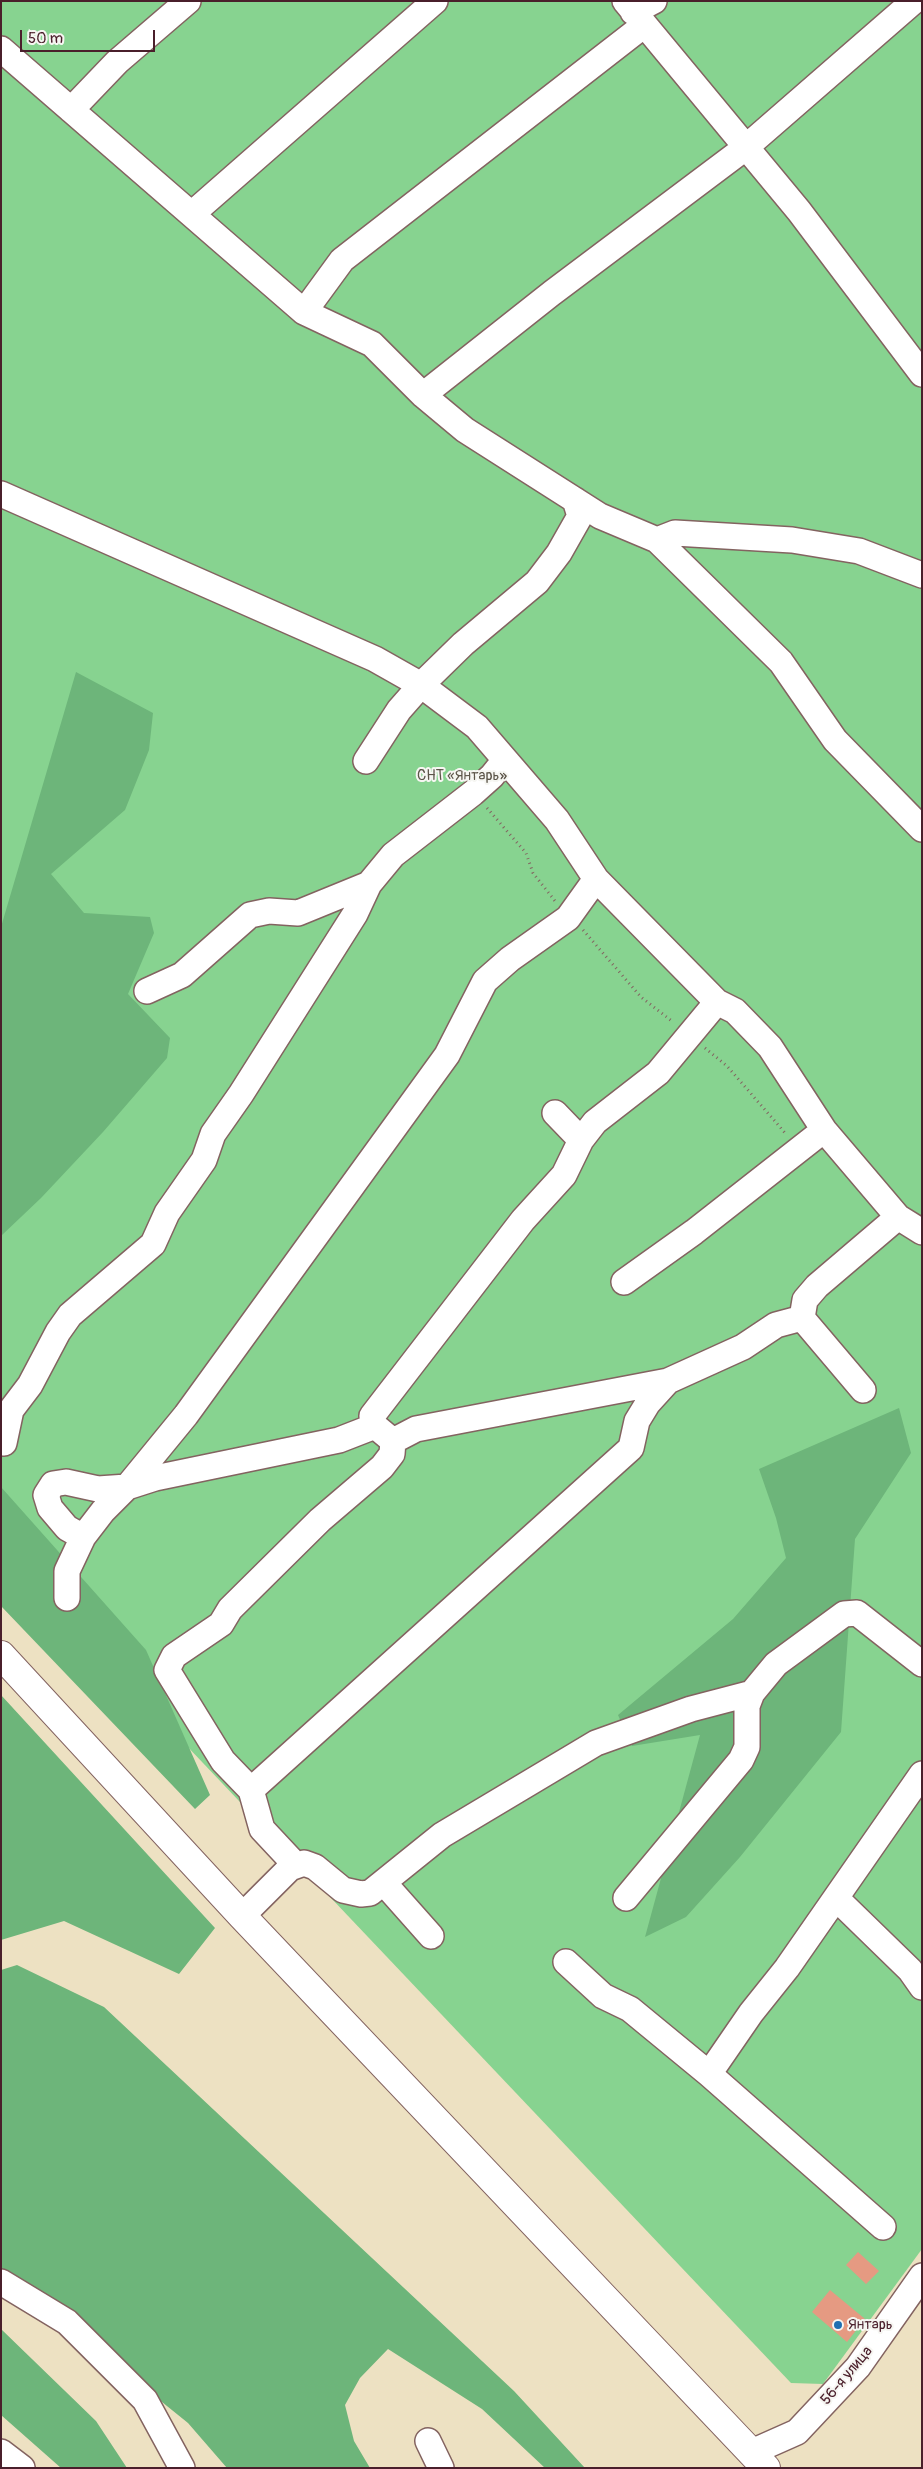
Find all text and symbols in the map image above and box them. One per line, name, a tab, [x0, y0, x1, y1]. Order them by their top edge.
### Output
scale bar	[22, 20, 158, 52]
text: 50 m	[28, 29, 63, 48]
park label: СНТ «Янтарь»	[417, 767, 507, 785]
place label: Янтарь	[848, 2316, 893, 2334]
marker: Янтарь	[832, 2319, 844, 2331]
street label: 56-я улица	[817, 2343, 877, 2409]

